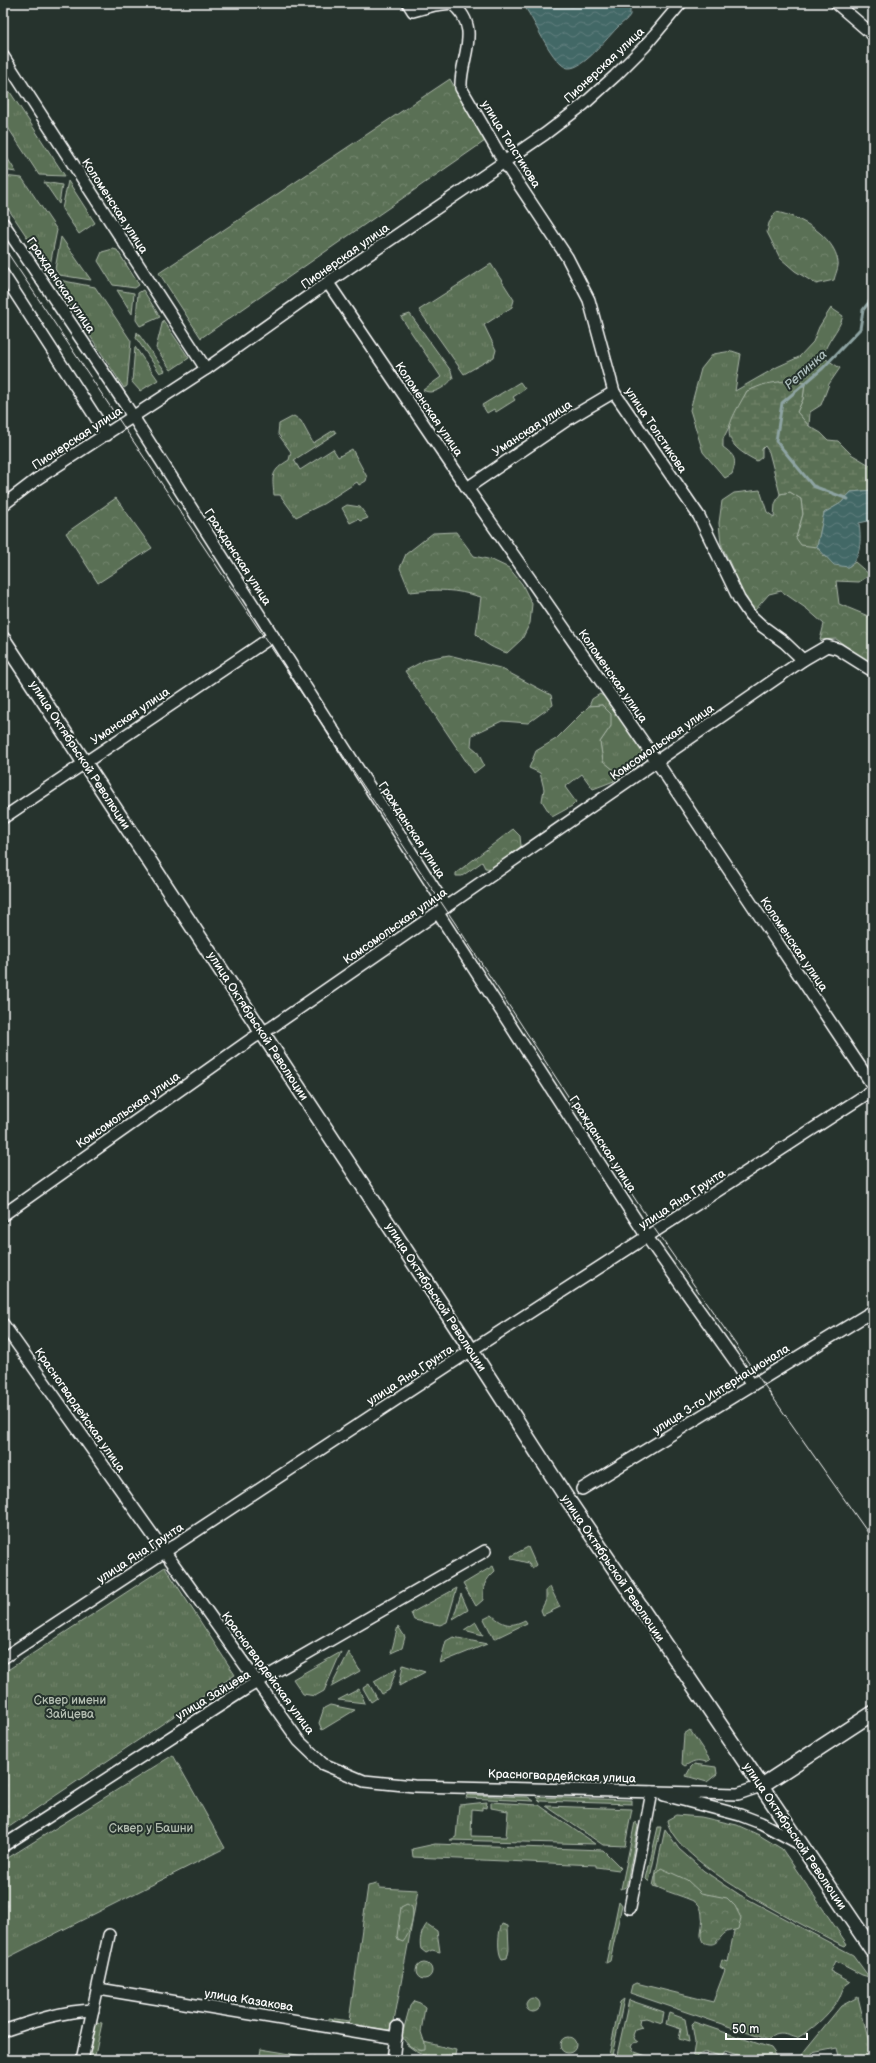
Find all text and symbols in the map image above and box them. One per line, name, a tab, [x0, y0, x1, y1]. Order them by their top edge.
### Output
street label: Пионерская улица	[561, 24, 648, 106]
street label: улица Толстикова	[478, 98, 544, 191]
street label: Коломенская улица	[78, 156, 151, 257]
street label: Пионерская улица	[298, 220, 392, 293]
street label: Гражданская улица	[23, 235, 98, 336]
water label: Репинка	[781, 346, 831, 393]
street label: Коломенская улица	[391, 359, 466, 459]
street label: улица Толстикова	[621, 384, 690, 476]
street label: Уманская улица	[490, 397, 575, 460]
street label: Пионерская улица	[29, 404, 125, 473]
street label: Гражданская улица	[201, 506, 274, 608]
street label: Коломенская улица	[575, 627, 650, 726]
street label: улица Октябрьской Революции	[26, 678, 133, 832]
street label: Уманская улица	[88, 685, 173, 748]
street label: Комсомольская улица	[608, 701, 717, 784]
street label: Гражданская улица	[375, 779, 448, 881]
street label: Комсомольская улица	[341, 885, 450, 968]
street label: Коломенская улица	[756, 894, 831, 994]
street label: улица Октябрьской Революции	[204, 949, 311, 1103]
street label: Комсомольская улица	[74, 1069, 183, 1152]
street label: Гражданская улица	[566, 1093, 639, 1195]
street label: улица Яна Грунта	[636, 1166, 728, 1233]
street label: улица Октябрьской Революции	[382, 1220, 489, 1374]
street label: улица 3-го Интернационала	[650, 1341, 792, 1438]
street label: улица Яна Грунта	[364, 1342, 456, 1409]
street label: Красногвардейская улица	[31, 1345, 128, 1475]
street label: улица Октябрьской Революции	[558, 1492, 668, 1645]
street label: улица Яна Грунта	[94, 1520, 186, 1587]
street label: Красногвардейская улица	[218, 1609, 317, 1738]
street label: улица Зайцева	[173, 1667, 253, 1724]
park label: Сквер имени Зайцева	[34, 1693, 106, 1722]
street label: улица Октябрьской Революции	[740, 1760, 850, 1913]
street label: Красногвардейская улица	[488, 1766, 636, 1787]
park label: Сквер у Башни	[109, 1821, 193, 1836]
street label: улица Казакова	[203, 1986, 295, 2015]
scale bar	[726, 2015, 807, 2041]
text: 50 m	[732, 2022, 759, 2037]

